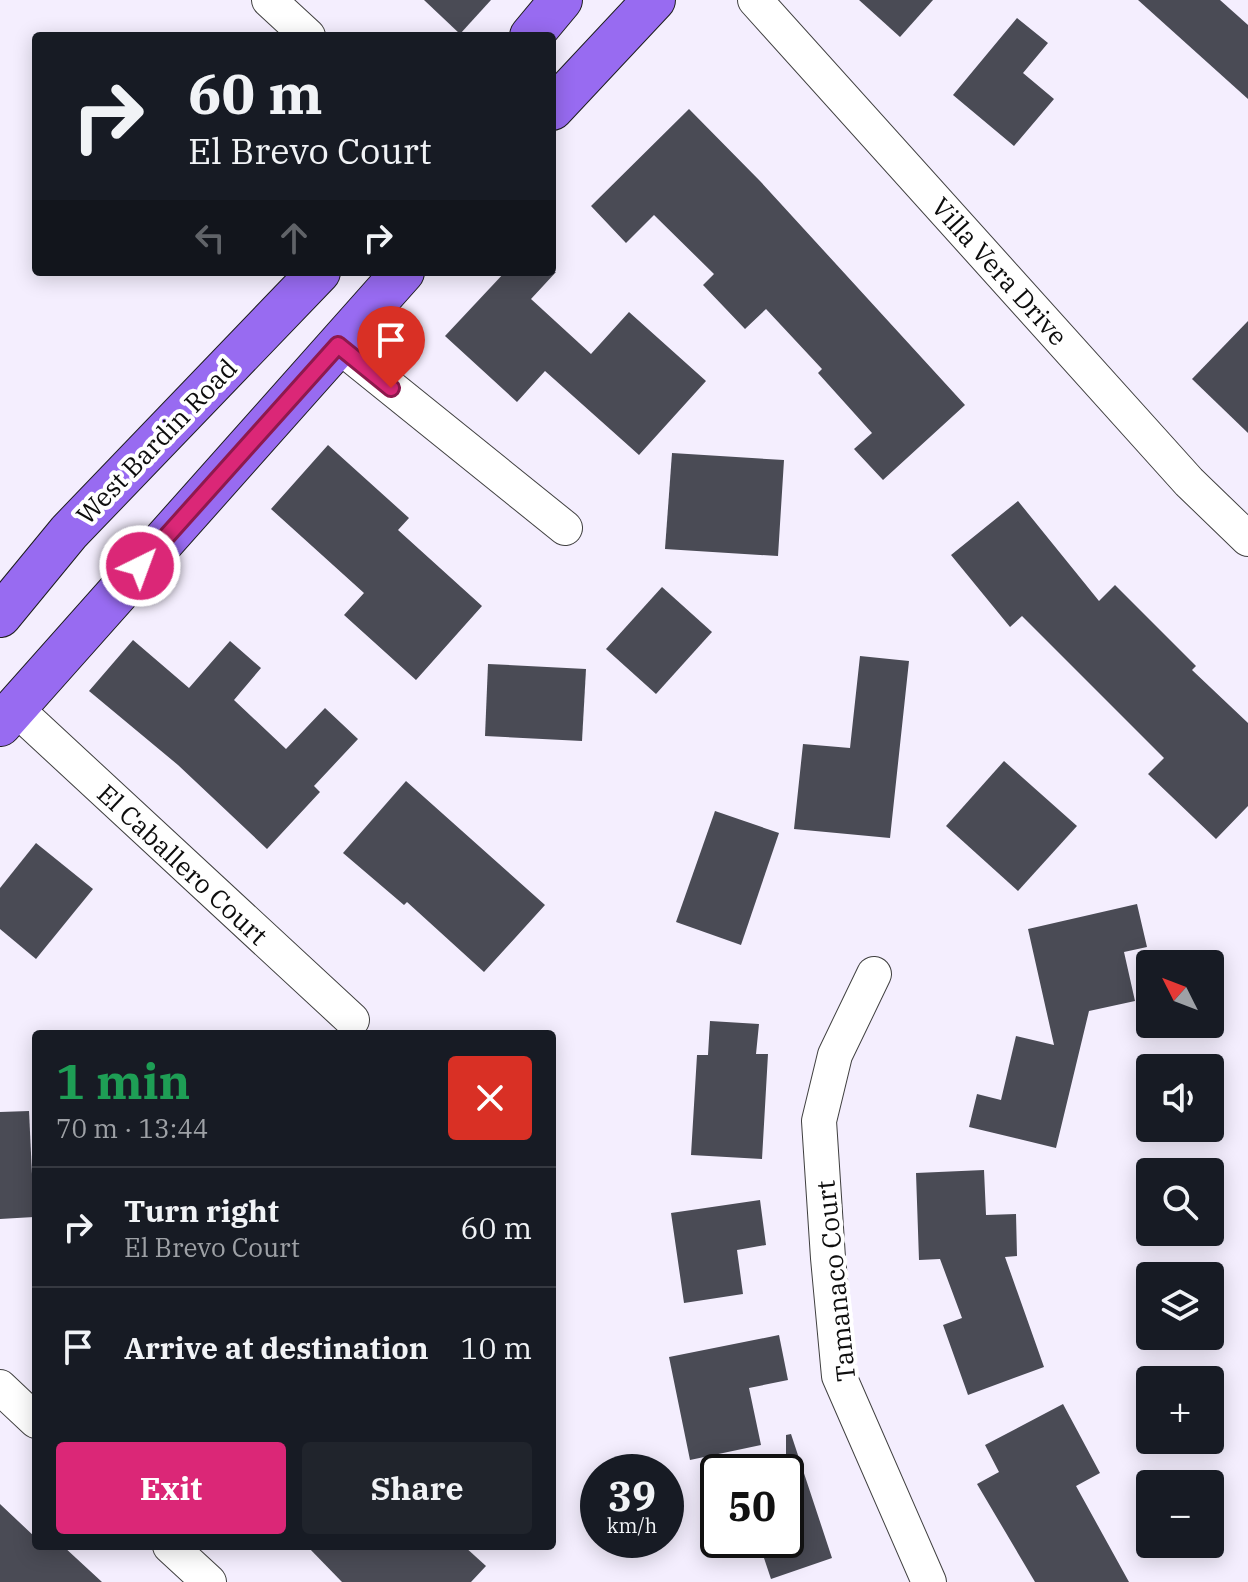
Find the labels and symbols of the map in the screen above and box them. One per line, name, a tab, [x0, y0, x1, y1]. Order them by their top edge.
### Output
street label: Villa Vera Drive	[924, 190, 1076, 352]
pin	[357, 306, 425, 388]
street label: West Bardin Road	[68, 351, 244, 531]
position arrow	[98, 524, 182, 608]
street label: El Caballero Court	[91, 776, 275, 952]
north arrow	[1136, 950, 1224, 1038]
street label: Tamanaco Court	[808, 1179, 862, 1383]
speed limit sign: 50	[700, 1454, 804, 1558]

